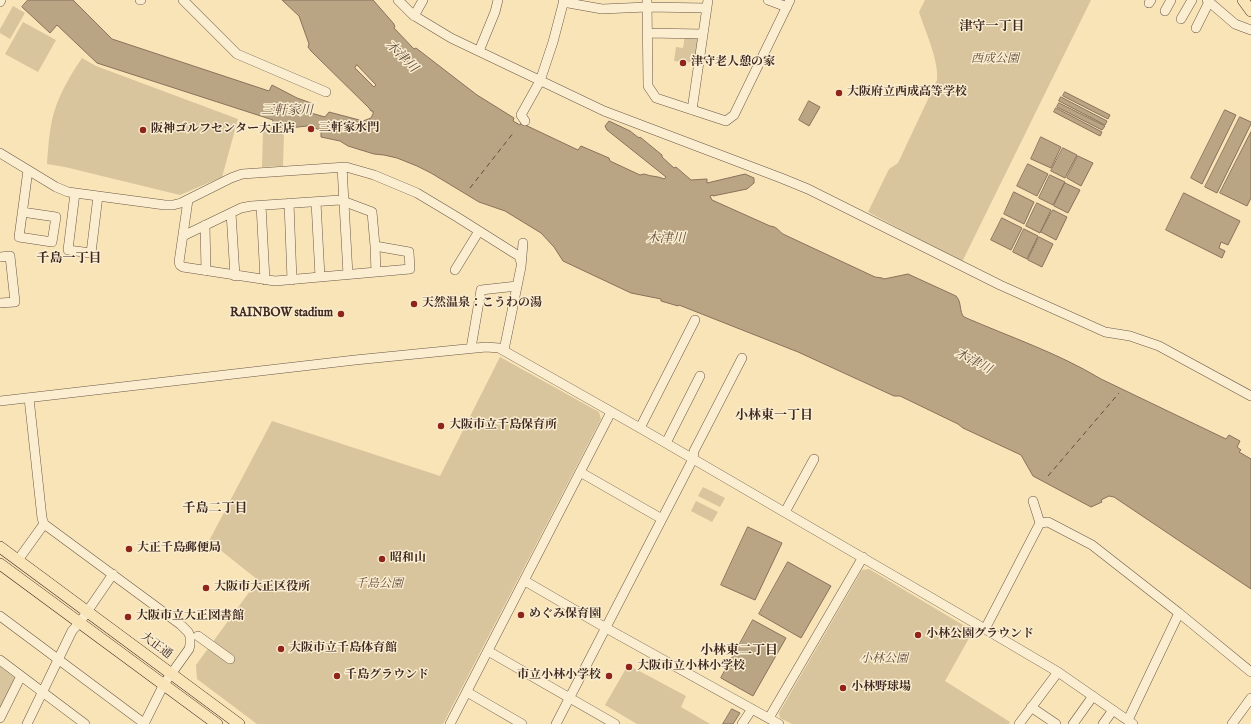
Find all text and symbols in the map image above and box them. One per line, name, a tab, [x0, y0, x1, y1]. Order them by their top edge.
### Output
district label: 津守一丁目	[960, 19, 1024, 35]
water label: 木津川	[382, 38, 420, 76]
park label: 西成公園	[971, 53, 1019, 67]
place label: 津守老人憩の家	[691, 56, 775, 70]
marker: 津守老人憩の家	[678, 58, 688, 68]
place label: 大阪府立西成高等学校	[847, 86, 967, 100]
marker: 大阪府立西成高等学校	[834, 88, 844, 98]
water label: 三軒家川	[261, 103, 313, 119]
place label: 三軒家水門	[319, 122, 379, 136]
place label: 阪神ゴルフセンター大正店	[151, 123, 295, 137]
marker: 三軒家水門	[306, 124, 316, 134]
marker: 阪神ゴルフセンター大正店	[138, 125, 148, 135]
water label: 木津川	[647, 231, 685, 247]
district label: 千島一丁目	[37, 251, 101, 267]
place label: 天然温泉：こうわの湯	[422, 297, 542, 311]
marker: 天然温泉：こうわの湯	[409, 299, 419, 309]
place label: RAINBOW stadium	[230, 307, 333, 321]
marker: RAINBOW stadium	[336, 309, 346, 319]
water label: 木津川	[952, 346, 994, 378]
district label: 小林東一丁目	[735, 408, 813, 424]
place label: 大阪市立千島保育所	[449, 419, 557, 433]
marker: 大阪市立千島保育所	[436, 421, 446, 431]
district label: 千島二丁目	[183, 501, 247, 517]
place label: 大正千島郵便局	[137, 542, 221, 556]
marker: 大正千島郵便局	[124, 544, 134, 554]
place label: 昭和山	[390, 552, 426, 566]
marker: 昭和山	[377, 554, 387, 564]
park label: 千島公園	[355, 578, 403, 592]
place label: 大阪市大正区役所	[214, 581, 310, 595]
marker: 大阪市大正区役所	[201, 583, 211, 593]
place label: めぐみ保育園	[529, 608, 601, 622]
place label: 大阪市立大正図書館	[136, 610, 244, 624]
marker: めぐみ保育園	[516, 610, 526, 620]
marker: 大阪市立大正図書館	[123, 612, 133, 622]
place label: 小林公園グラウンド	[926, 628, 1034, 642]
street label: 大正通	[137, 629, 175, 663]
marker: 小林公園グラウンド	[913, 630, 923, 640]
place label: 大阪市立千島体育館	[289, 642, 397, 656]
district label: 小林東二丁目	[700, 643, 778, 659]
marker: 大阪市立千島体育館	[276, 644, 286, 654]
park label: 小林公園	[860, 653, 908, 667]
place label: 大阪市立小林小学校	[637, 660, 745, 674]
marker: 大阪市立小林小学校	[624, 662, 634, 672]
place label: 千島グラウンド	[345, 669, 429, 683]
place label: 市立小林小学校	[517, 669, 601, 683]
marker: 千島グラウンド	[332, 671, 342, 681]
marker: 市立小林小学校	[604, 671, 614, 681]
place label: 小林野球場	[851, 681, 911, 695]
marker: 小林野球場	[838, 683, 848, 693]

